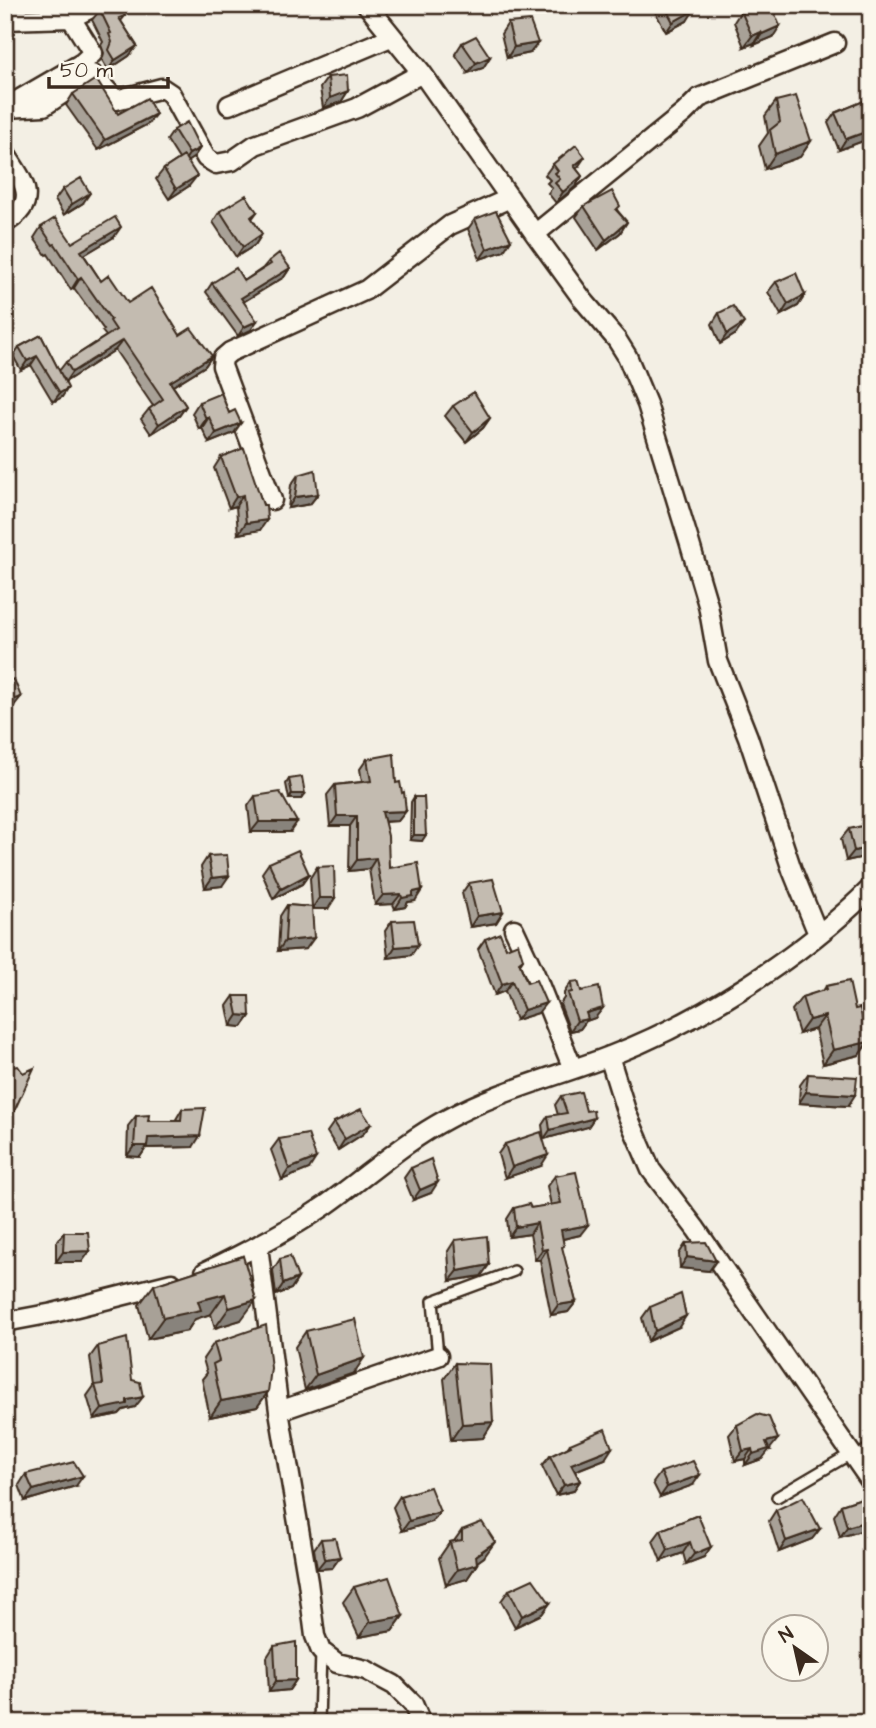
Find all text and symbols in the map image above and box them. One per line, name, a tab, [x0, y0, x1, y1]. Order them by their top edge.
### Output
scale bar	[49, 46, 168, 90]
text: 50 m	[60, 56, 114, 85]
north arrow	[760, 1612, 830, 1682]
text: N	[774, 1621, 799, 1650]

